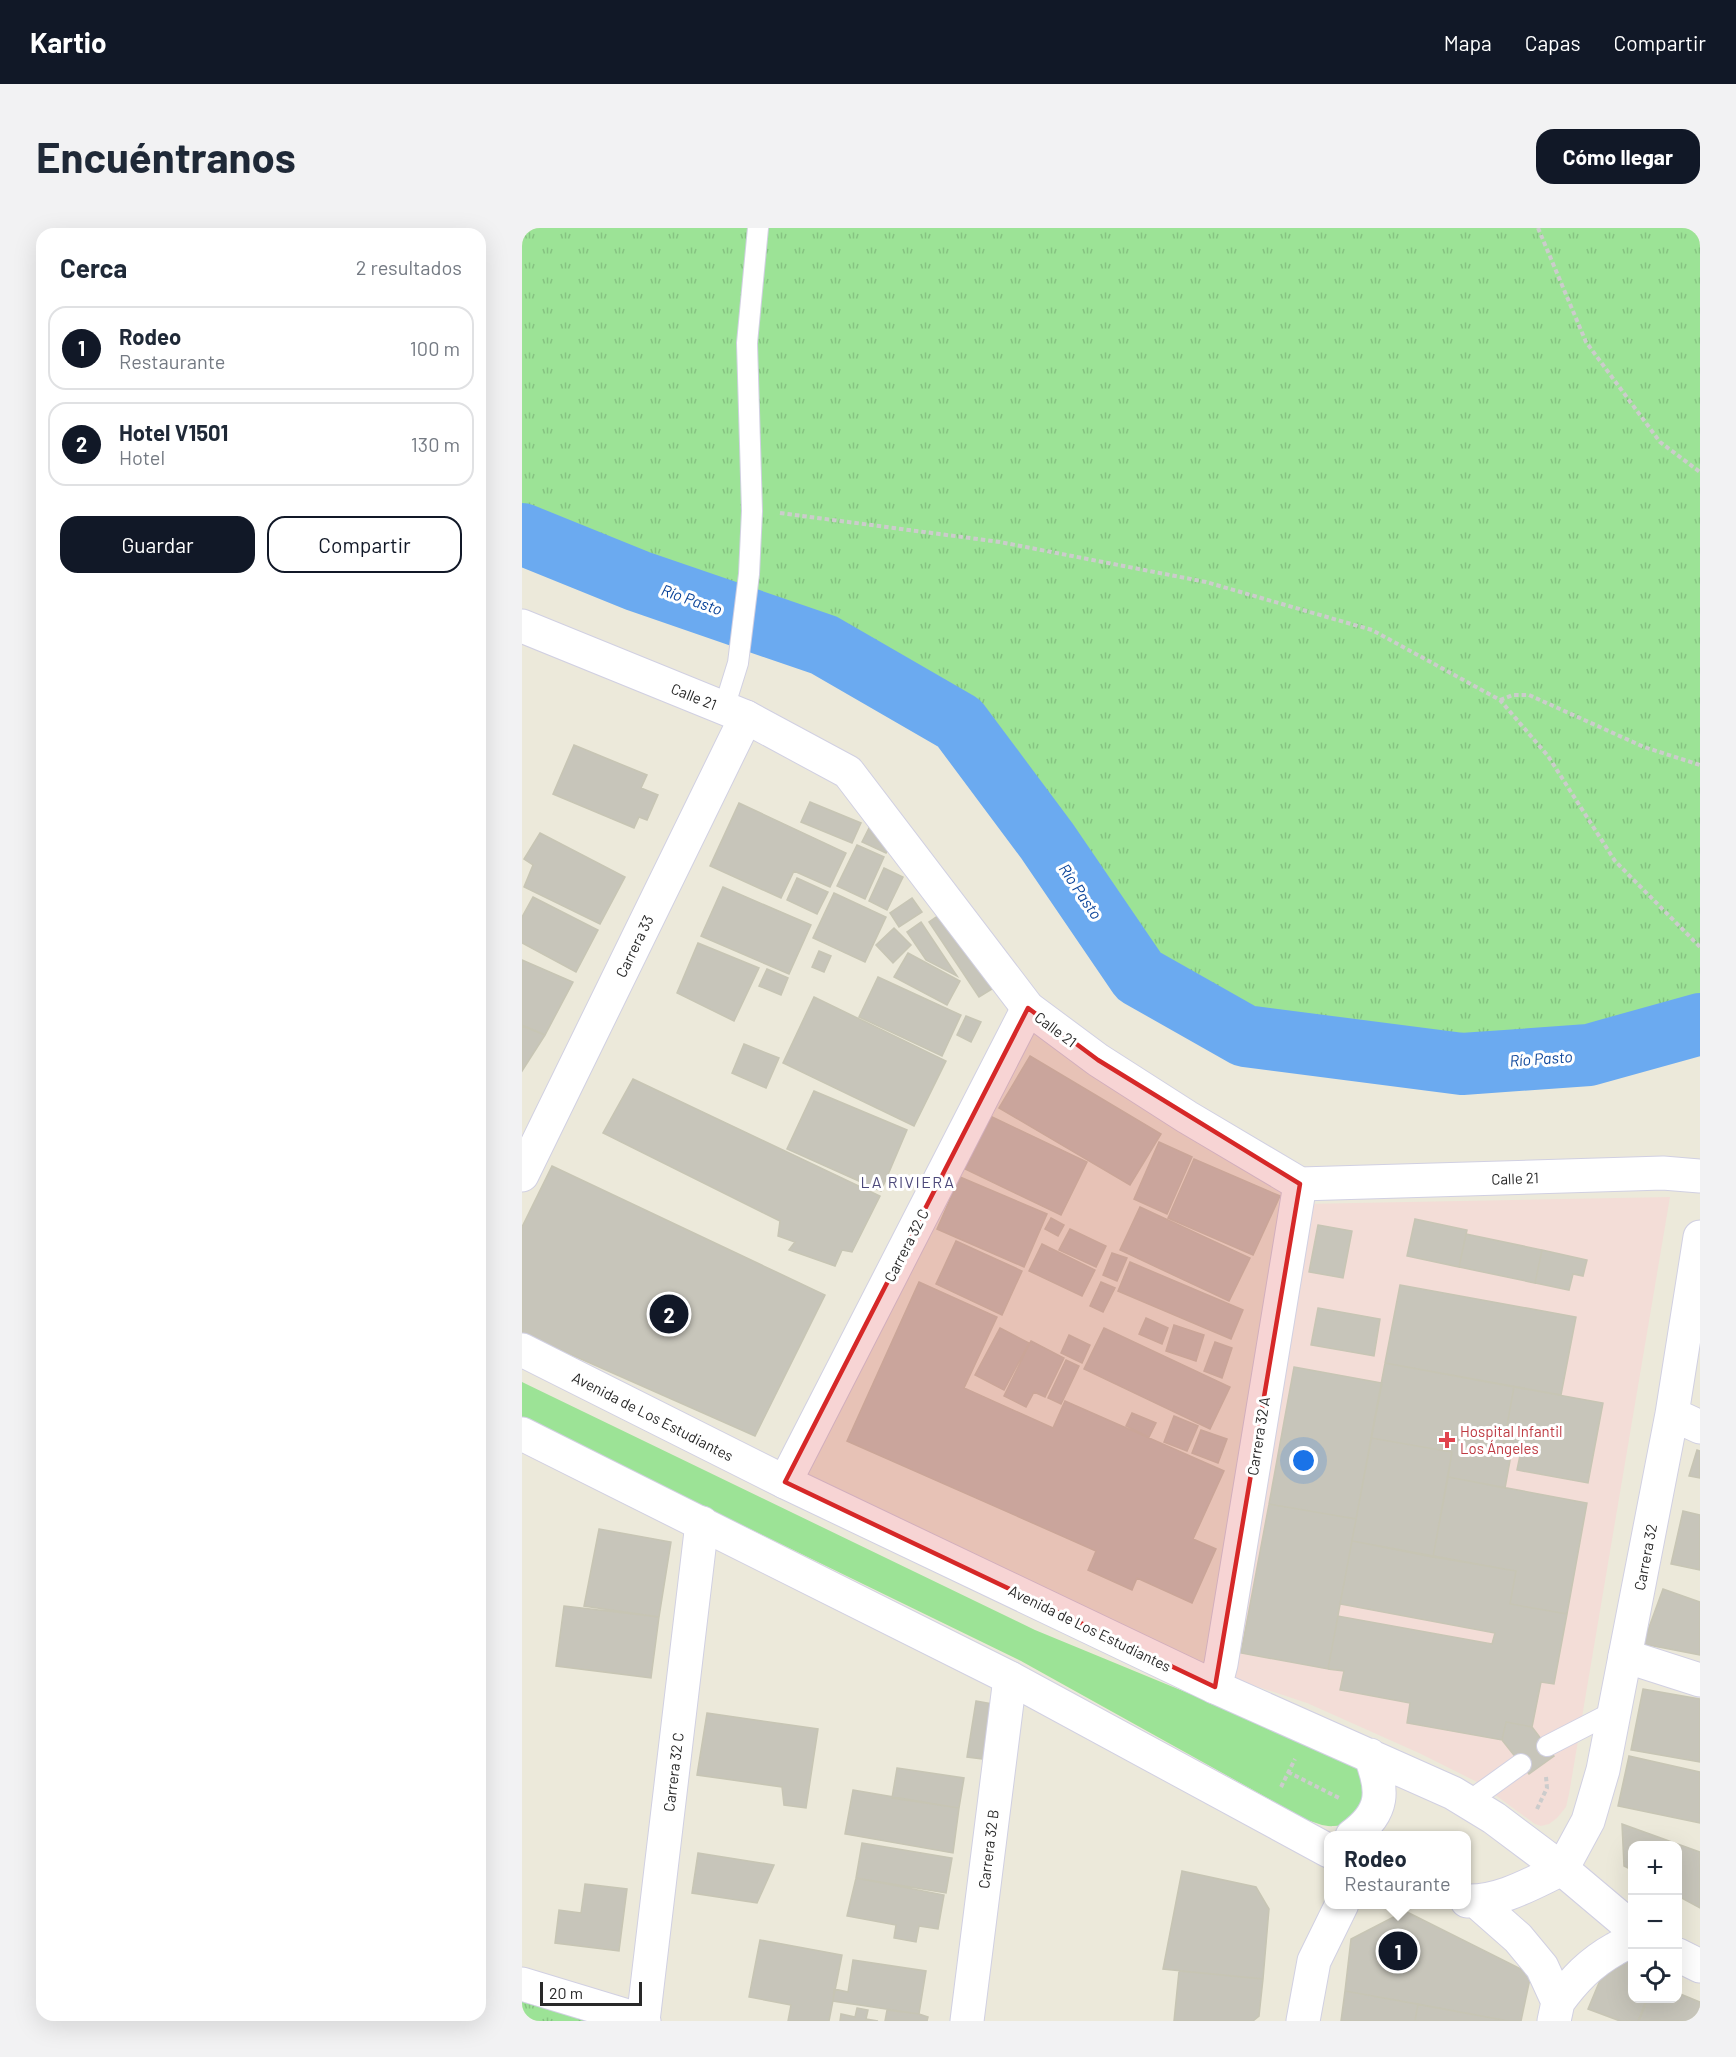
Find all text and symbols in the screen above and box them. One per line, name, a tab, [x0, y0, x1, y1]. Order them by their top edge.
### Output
text: Kartio	[30, 25, 107, 59]
text: Mapa	[1444, 30, 1492, 55]
text: Capas	[1525, 30, 1581, 55]
text: Compartir	[1614, 30, 1706, 55]
button: Cómo llegar	[1536, 129, 1700, 184]
text: Encuéntranos	[36, 131, 296, 181]
text: Cerca	[60, 252, 127, 283]
text: 2 resultados	[356, 255, 462, 279]
text: Rodeo	[119, 323, 181, 349]
text: 1	[78, 336, 85, 360]
text: 100 m	[410, 336, 460, 360]
text: Restaurante	[119, 349, 225, 373]
text: Hotel V1501	[119, 419, 228, 445]
text: 2	[76, 432, 87, 456]
text: 130 m	[411, 432, 460, 456]
text: Hotel	[119, 445, 165, 469]
button: Guardar	[60, 516, 255, 573]
button: Compartir	[267, 516, 462, 573]
water label: Río Pasto	[659, 580, 725, 618]
street label: Calle 21	[669, 679, 719, 713]
water label: Río Pasto	[1055, 859, 1107, 923]
street label: Carrera 33	[611, 912, 657, 980]
street label: Calle 21	[1032, 1007, 1080, 1051]
water label: Río Pasto	[1509, 1046, 1573, 1070]
street label: Calle 21	[1491, 1168, 1539, 1188]
district label: LA RIVIERA	[861, 1172, 955, 1191]
street label: Carrera 32 C	[880, 1206, 932, 1284]
pin: 2	[650, 1292, 688, 1336]
street label: Avenida de Los Estudiantes	[569, 1368, 737, 1464]
street label: Carrera 32 A	[1243, 1395, 1273, 1477]
place label: Hospital Infantil Los Ángeles	[1460, 1422, 1562, 1457]
marker: Hospital Infantil Los Ángeles	[1438, 1431, 1456, 1449]
your location	[1289, 1446, 1318, 1475]
street label: Carrera 32	[1630, 1522, 1660, 1592]
street label: Avenida de Los Estudiantes	[1006, 1581, 1174, 1675]
street label: Carrera 32 C	[659, 1731, 687, 1813]
street label: Carrera 32 B	[974, 1808, 1002, 1890]
popup	[1324, 1831, 1471, 1909]
map controls	[1628, 1841, 1682, 2003]
button: +	[1628, 1841, 1682, 1895]
text: Rodeo	[1344, 1845, 1407, 1871]
text: Restaurante	[1344, 1871, 1451, 1895]
button: −	[1628, 1895, 1682, 1949]
pin: 1	[1378, 1928, 1418, 1974]
button: locate	[1628, 1949, 1682, 2003]
scale bar	[540, 1979, 642, 2006]
text: 20 m	[549, 1983, 583, 2002]

